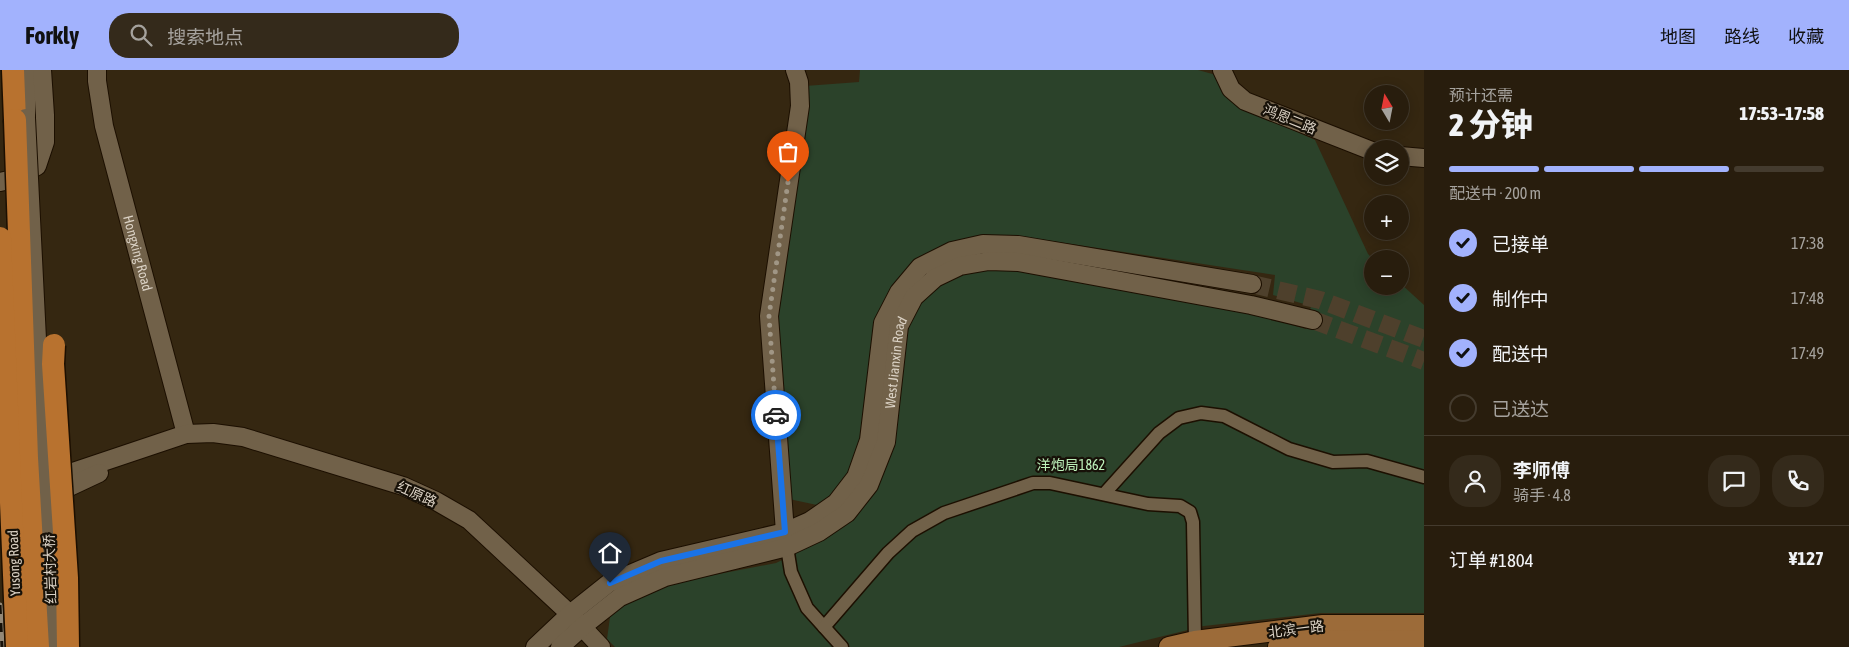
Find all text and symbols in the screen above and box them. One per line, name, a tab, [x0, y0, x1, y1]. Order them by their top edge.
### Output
search box	[109, 13, 459, 58]
icon: search	[127, 21, 155, 49]
text: Forkly	[25, 22, 79, 49]
text: 搜索地点	[167, 26, 243, 48]
text: 地图	[1660, 26, 1696, 47]
text: 路线	[1724, 26, 1760, 47]
text: 收藏	[1788, 26, 1824, 47]
north arrow	[1364, 85, 1409, 130]
map controls	[1364, 85, 1409, 295]
text: 预计还需	[1449, 86, 1513, 104]
street label: 鸿恩二路	[1261, 101, 1319, 137]
text: 17:53–17:58	[1739, 102, 1824, 124]
text: 2 分钟	[1449, 106, 1532, 143]
pin	[767, 131, 809, 182]
icon: bag	[774, 138, 802, 166]
button: layers	[1364, 140, 1409, 185]
text: 配送中 · 200 m	[1449, 184, 1541, 202]
button: +	[1364, 195, 1409, 240]
street label: Hongxing Road	[120, 213, 156, 293]
icon: check	[1449, 229, 1477, 257]
text: 已接单	[1492, 233, 1549, 255]
text: 17:38	[1791, 234, 1824, 252]
button: −	[1364, 250, 1409, 295]
icon: check	[1449, 284, 1477, 312]
text: 制作中	[1492, 288, 1549, 310]
text: 17:48	[1791, 289, 1824, 307]
street label: West Jianxin Road	[882, 314, 910, 409]
icon: check	[1449, 339, 1477, 367]
text: 配送中	[1492, 343, 1549, 365]
text: 17:49	[1791, 344, 1824, 362]
courier	[751, 390, 801, 440]
text: 已送达	[1492, 398, 1549, 420]
icon: car	[762, 401, 790, 429]
button: person	[1449, 455, 1501, 507]
button: chat	[1708, 455, 1760, 507]
button: phone	[1772, 455, 1824, 507]
park label: 洋炮局1862	[1037, 457, 1105, 473]
text: 李师傅	[1513, 459, 1570, 481]
street label: 红原路	[395, 478, 439, 510]
text: 骑手 · 4.8	[1513, 486, 1571, 504]
street label: Yusong Road	[5, 530, 23, 596]
pin	[589, 532, 631, 583]
street label: 红岩村大桥	[41, 534, 59, 604]
icon: home	[596, 539, 624, 567]
text: ¥127	[1789, 547, 1824, 569]
text: 订单 #1804	[1449, 549, 1534, 571]
street label: 北滨一路	[1267, 618, 1325, 640]

